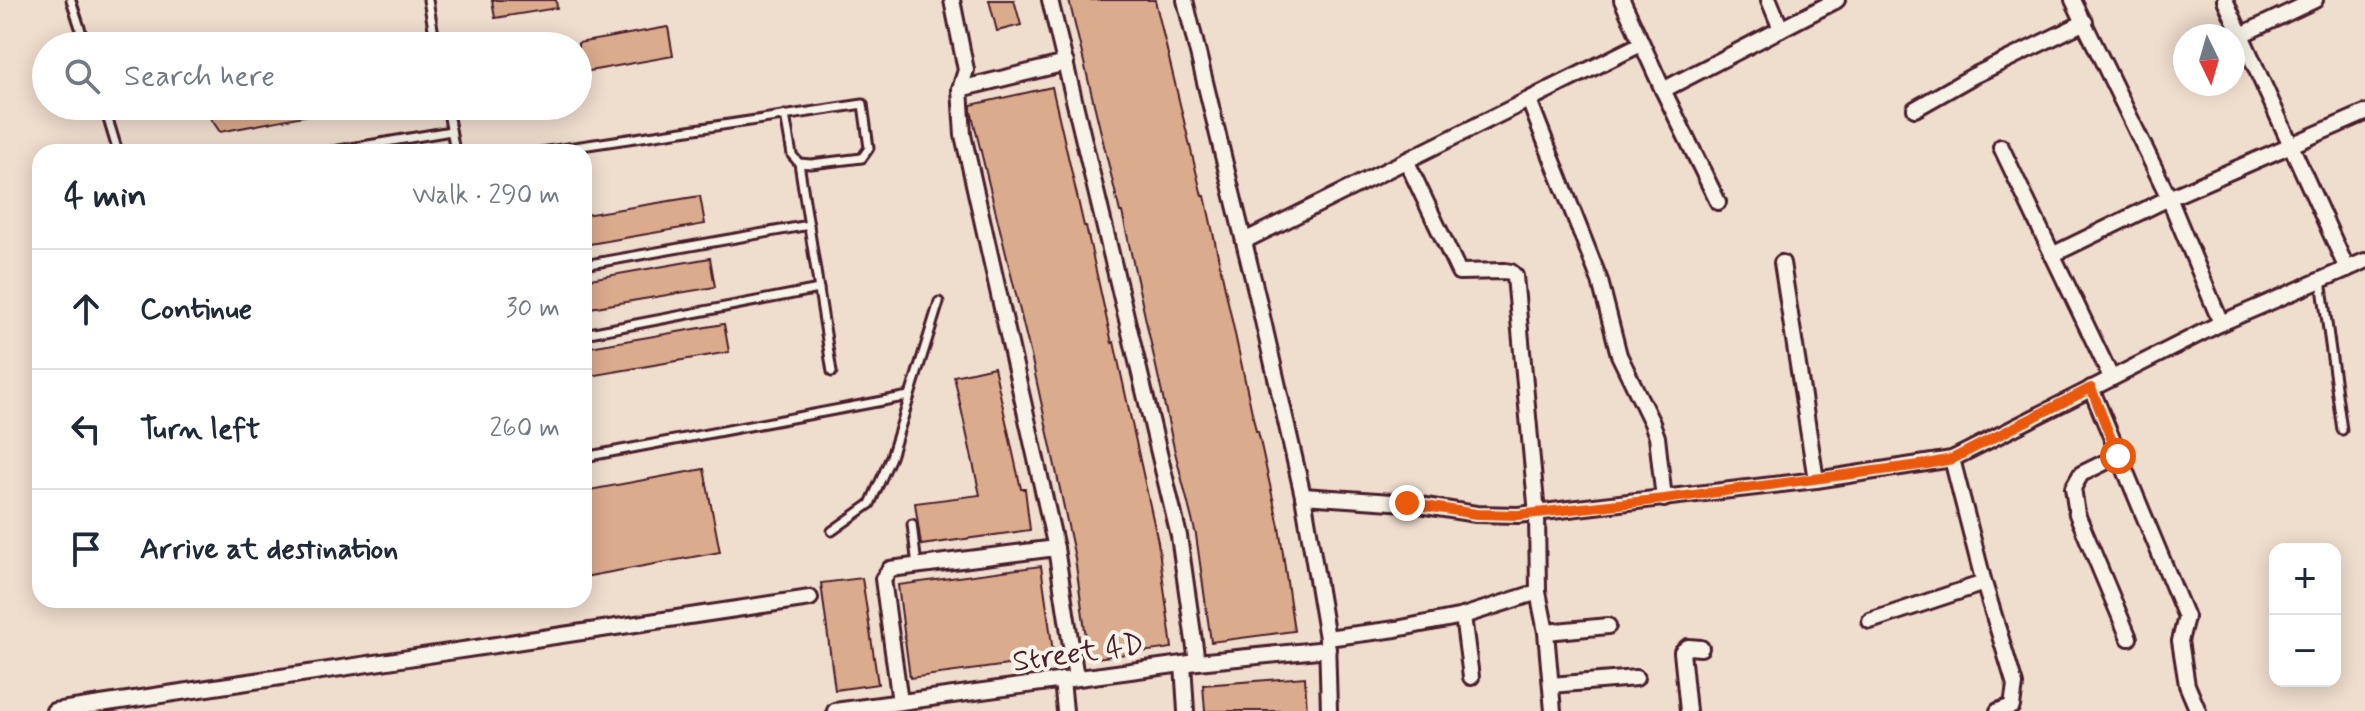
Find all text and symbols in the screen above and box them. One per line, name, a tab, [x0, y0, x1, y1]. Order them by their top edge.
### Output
north arrow	[2173, 24, 2245, 96]
search box	[32, 32, 592, 120]
icon: search	[60, 54, 104, 98]
text: Search here	[124, 57, 275, 96]
text: 4 min	[64, 174, 147, 219]
text: Walk · 290 m	[412, 179, 560, 213]
icon: ahead	[64, 287, 108, 331]
text: Continue	[140, 290, 252, 329]
text: 30 m	[506, 292, 560, 326]
icon: left	[64, 407, 108, 451]
text: Turn left	[140, 410, 260, 449]
text: 260 m	[490, 412, 560, 446]
route start	[2100, 438, 2136, 474]
route end	[1389, 485, 1425, 521]
icon: arrive	[64, 527, 108, 571]
text: Arrive at destination	[140, 530, 398, 569]
map controls	[2269, 543, 2341, 687]
button: +	[2269, 543, 2341, 615]
button: −	[2269, 615, 2341, 687]
street label: Street 4D	[1010, 625, 1146, 682]

